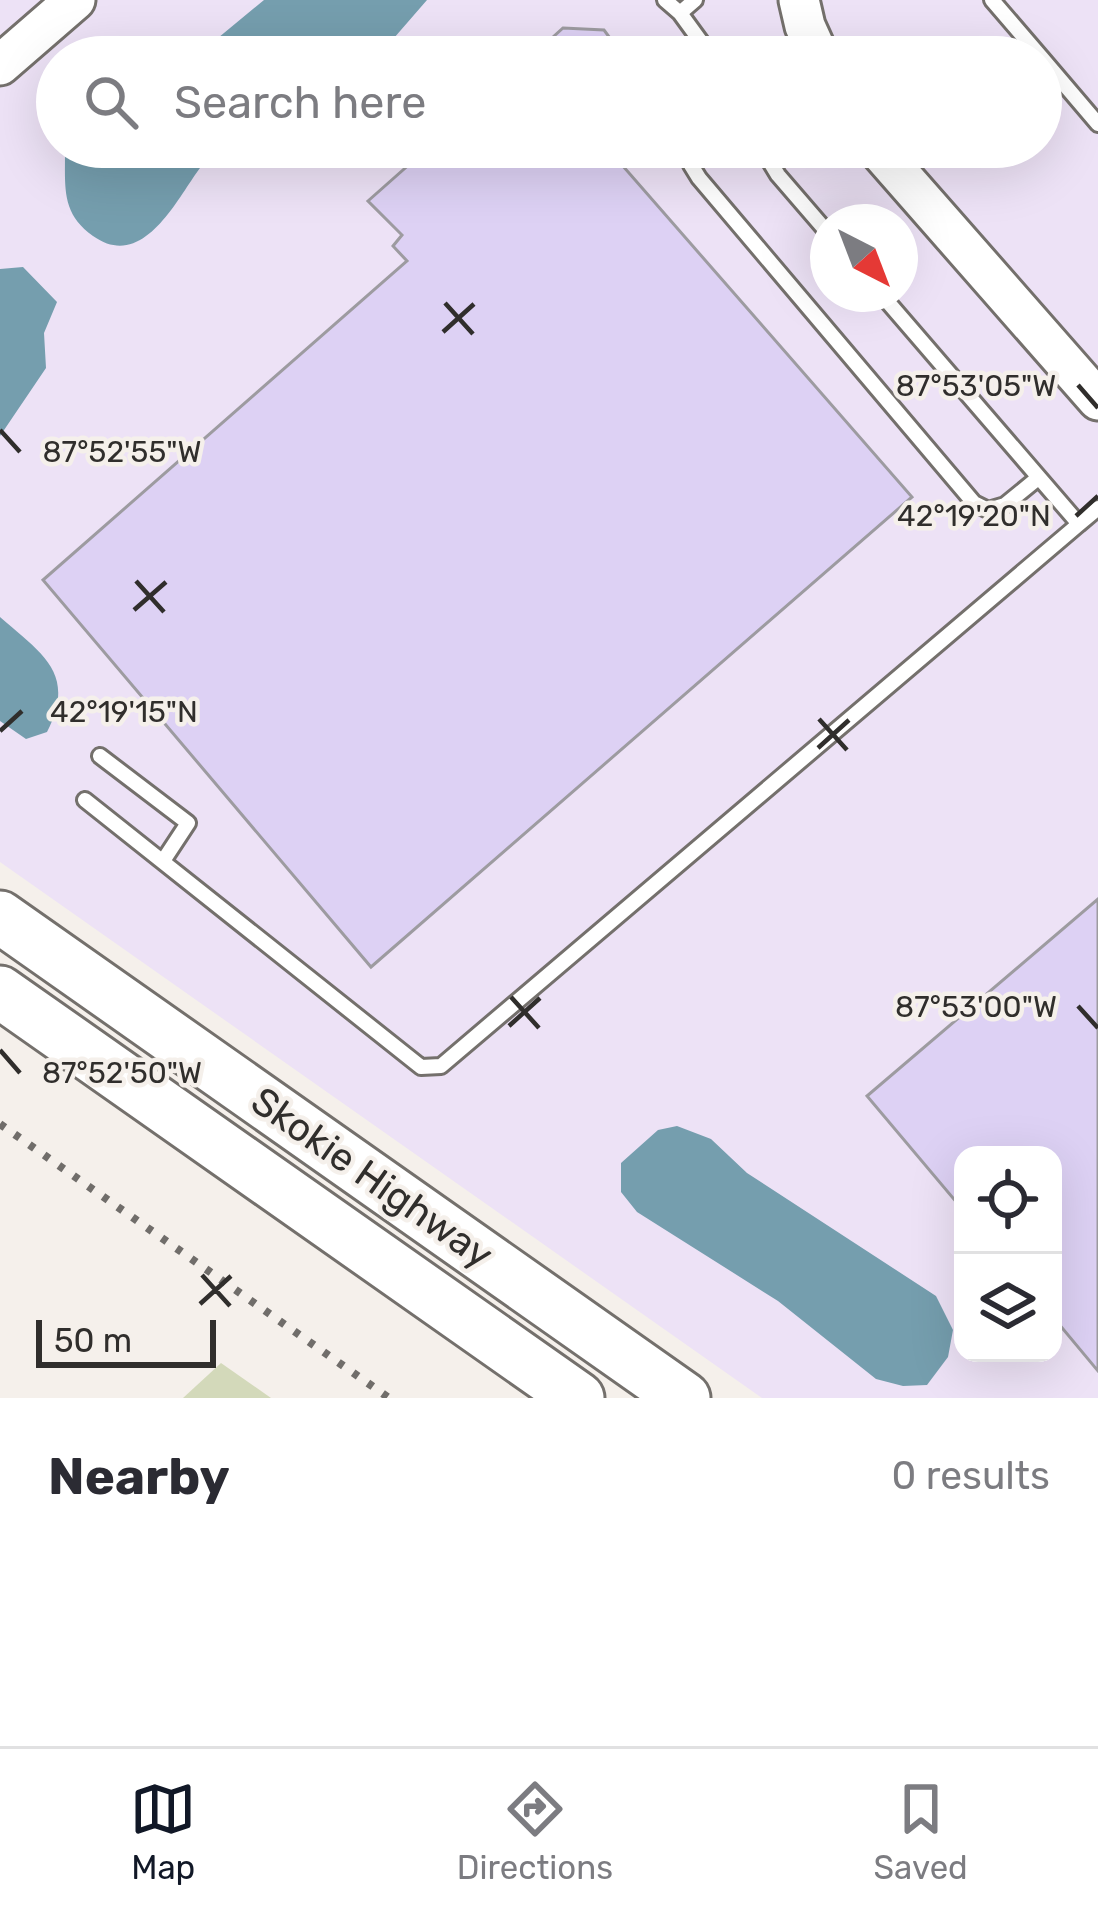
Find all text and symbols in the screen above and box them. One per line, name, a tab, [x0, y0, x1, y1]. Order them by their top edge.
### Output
search box	[36, 36, 1062, 168]
icon: search	[78, 69, 144, 135]
text: Search here	[174, 76, 426, 129]
north arrow	[810, 204, 918, 312]
text: 87°53'05"W	[896, 368, 1056, 404]
text: 87°52'55"W	[43, 434, 201, 470]
text: 42°19'20"N	[897, 498, 1051, 534]
text: 42°19'15"N	[50, 694, 198, 730]
text: 87°53'00"W	[895, 989, 1057, 1025]
text: 87°52'50"W	[42, 1055, 202, 1091]
street label: Skokie Highway	[242, 1078, 502, 1278]
map controls	[954, 1146, 1062, 1362]
button: locate	[954, 1146, 1062, 1254]
button: layers	[954, 1254, 1062, 1362]
scale bar	[36, 1314, 216, 1367]
text: 50 m	[54, 1321, 132, 1360]
text: Nearby	[48, 1446, 230, 1507]
text: 0 results	[891, 1453, 1050, 1499]
tab: Map	[130, 1776, 196, 1887]
tab: Directions	[457, 1776, 613, 1887]
tab: Saved	[874, 1776, 968, 1887]

